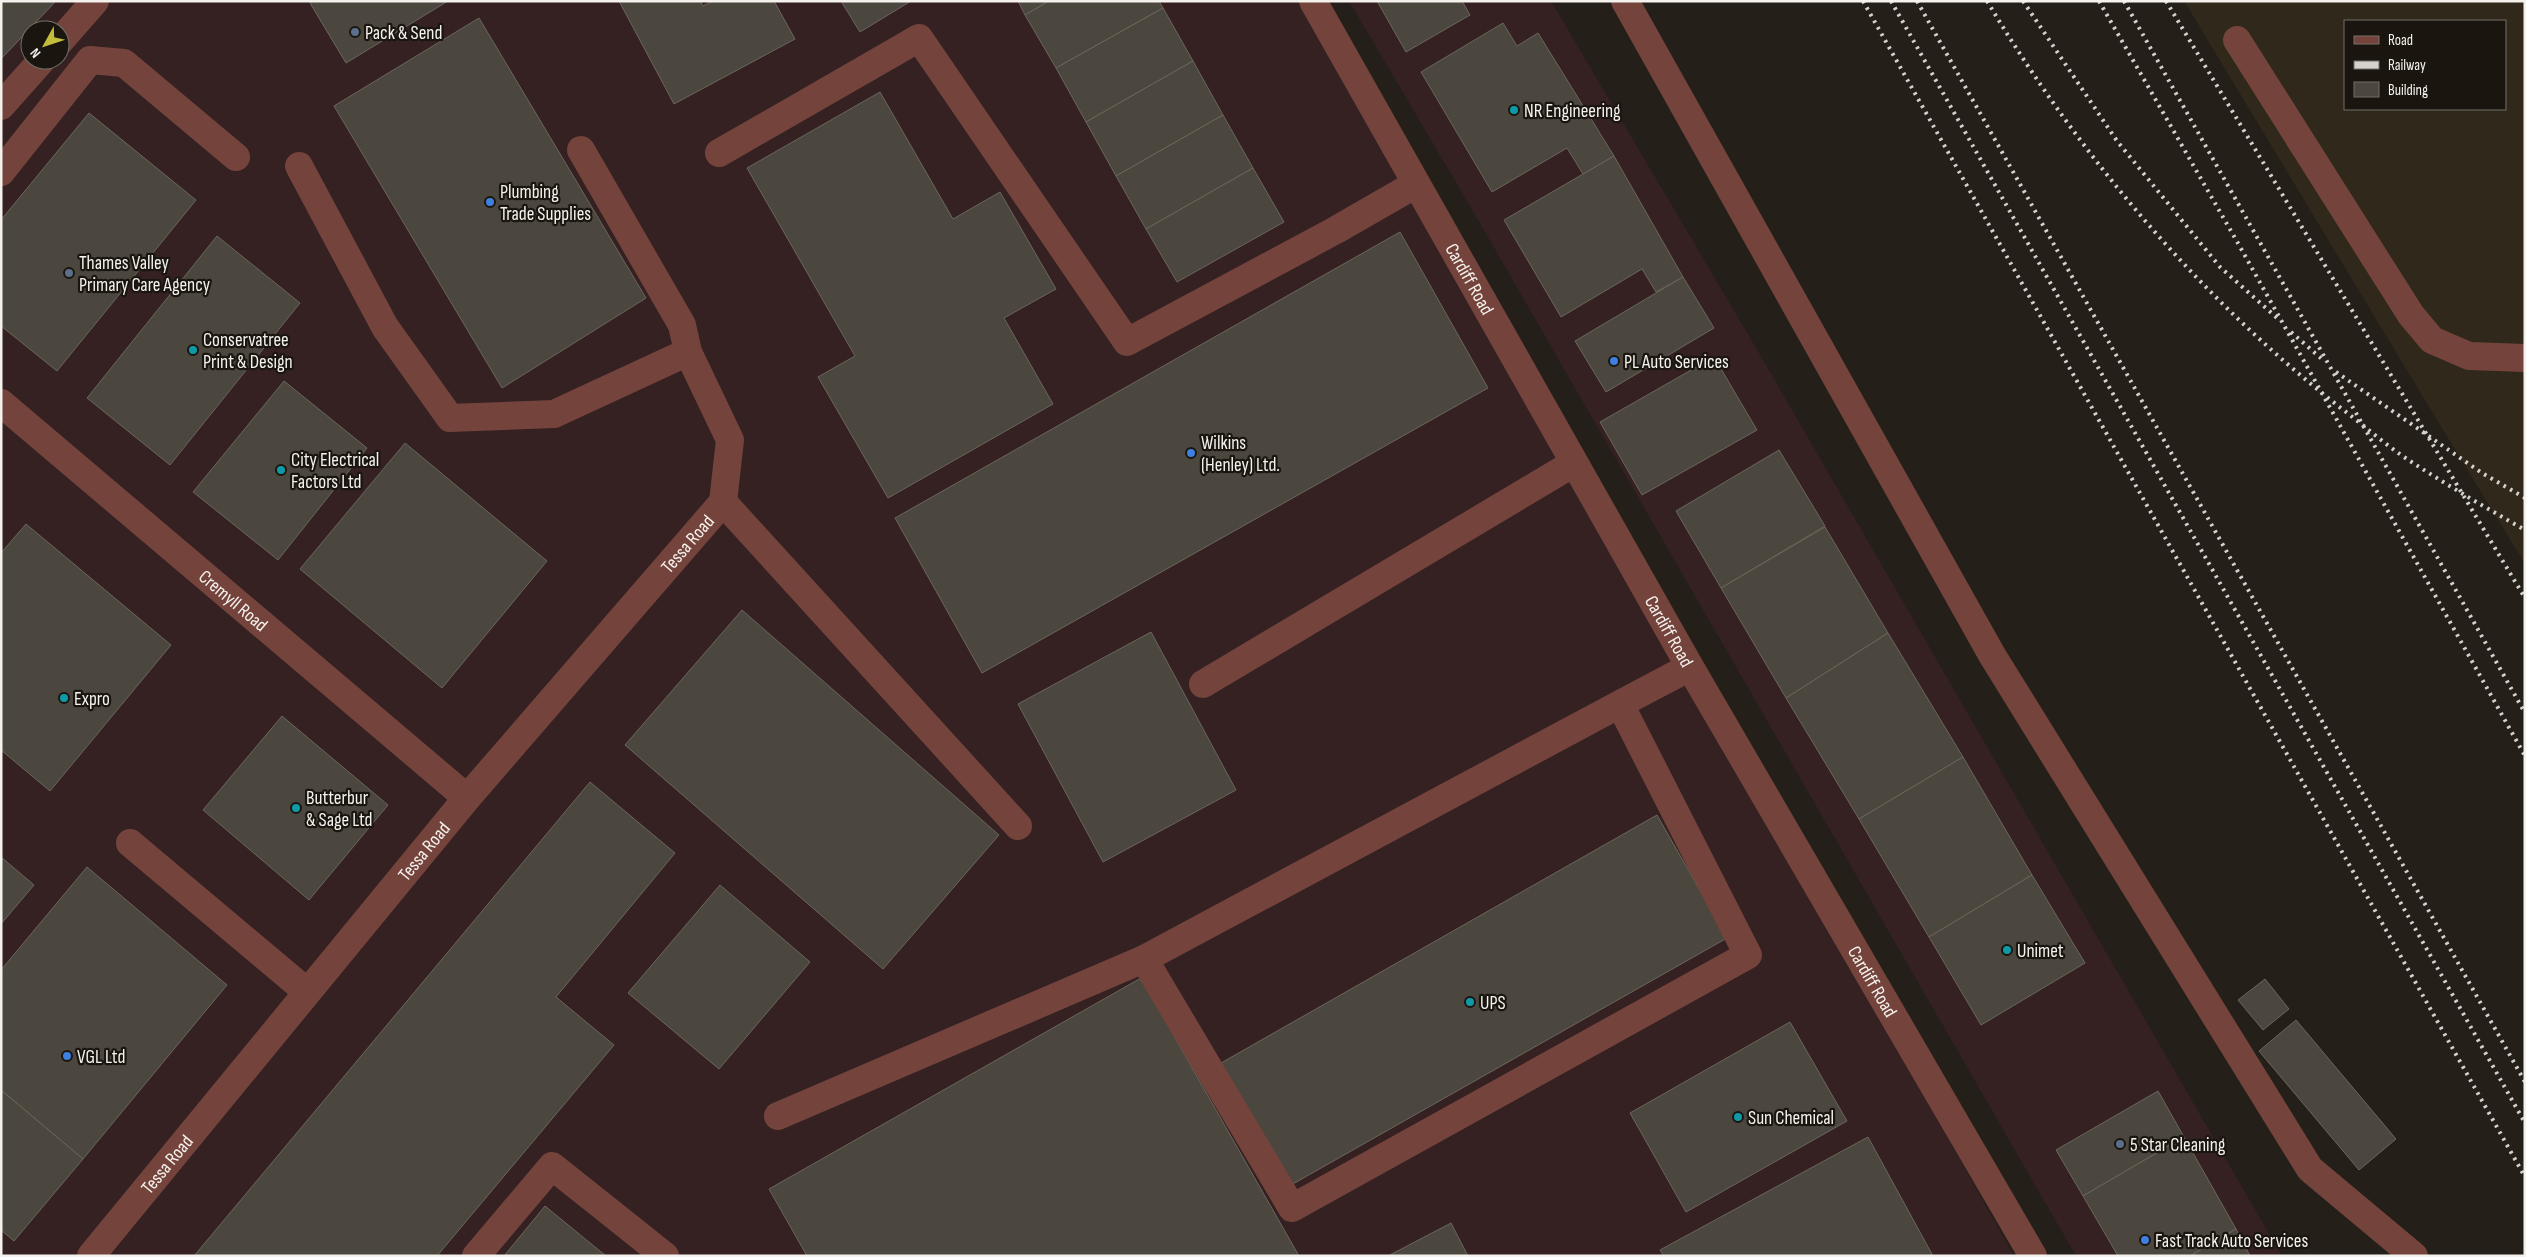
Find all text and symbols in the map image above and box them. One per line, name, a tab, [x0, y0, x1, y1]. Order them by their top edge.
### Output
north arrow	[20, 20, 70, 70]
legend	[2344, 20, 2506, 110]
place label: Pack & Send	[365, 22, 442, 45]
marker: Pack & Send	[349, 26, 361, 38]
text: Road	[2388, 31, 2413, 50]
text: N	[27, 45, 44, 61]
text: Railway	[2388, 56, 2426, 75]
text: Building	[2388, 81, 2428, 100]
place label: NR Engineering	[1524, 100, 1621, 123]
marker: NR Engineering	[1508, 104, 1520, 116]
place label: Plumbing Trade Supplies	[500, 181, 591, 226]
marker: Plumbing Trade Supplies	[484, 196, 496, 208]
street label: Cardiff Road	[1439, 240, 1498, 319]
place label: Thames Valley Primary Care Agency	[79, 252, 211, 297]
marker: Thames Valley Primary Care Agency	[63, 267, 75, 279]
place label: Conservatree Print & Design	[203, 329, 293, 374]
marker: Conservatree Print & Design	[187, 344, 199, 356]
place label: PL Auto Services	[1624, 351, 1729, 374]
marker: PL Auto Services	[1608, 355, 1620, 367]
place label: Wilkins (Henley) Ltd.	[1201, 432, 1280, 477]
marker: Wilkins (Henley) Ltd.	[1185, 447, 1197, 459]
place label: City Electrical Factors Ltd	[291, 449, 379, 494]
marker: City Electrical Factors Ltd	[275, 464, 287, 476]
street label: Tessa Road	[657, 511, 720, 578]
street label: Cremyll Road	[193, 566, 272, 637]
street label: Cardiff Road	[1639, 592, 1698, 672]
place label: Expro	[74, 688, 110, 711]
marker: Expro	[58, 692, 70, 704]
place label: Butterbur & Sage Ltd	[306, 787, 373, 832]
marker: Butterbur & Sage Ltd	[290, 802, 302, 814]
street label: Tessa Road	[394, 818, 456, 886]
place label: Unimet	[2017, 940, 2064, 963]
street label: Cardiff Road	[1842, 942, 1901, 1022]
marker: Unimet	[2001, 944, 2013, 956]
place label: UPS	[1480, 992, 1506, 1015]
marker: UPS	[1464, 996, 1476, 1008]
place label: VGL Ltd	[77, 1046, 125, 1069]
marker: VGL Ltd	[61, 1050, 73, 1062]
place label: Sun Chemical	[1748, 1107, 1834, 1130]
marker: Sun Chemical	[1732, 1111, 1744, 1123]
street label: Tessa Road	[137, 1131, 199, 1199]
place label: 5 Star Cleaning	[2130, 1134, 2226, 1157]
marker: 5 Star Cleaning	[2114, 1138, 2126, 1150]
place label: Fast Track Auto Services	[2155, 1230, 2309, 1253]
marker: Fast Track Auto Services	[2139, 1234, 2151, 1246]

